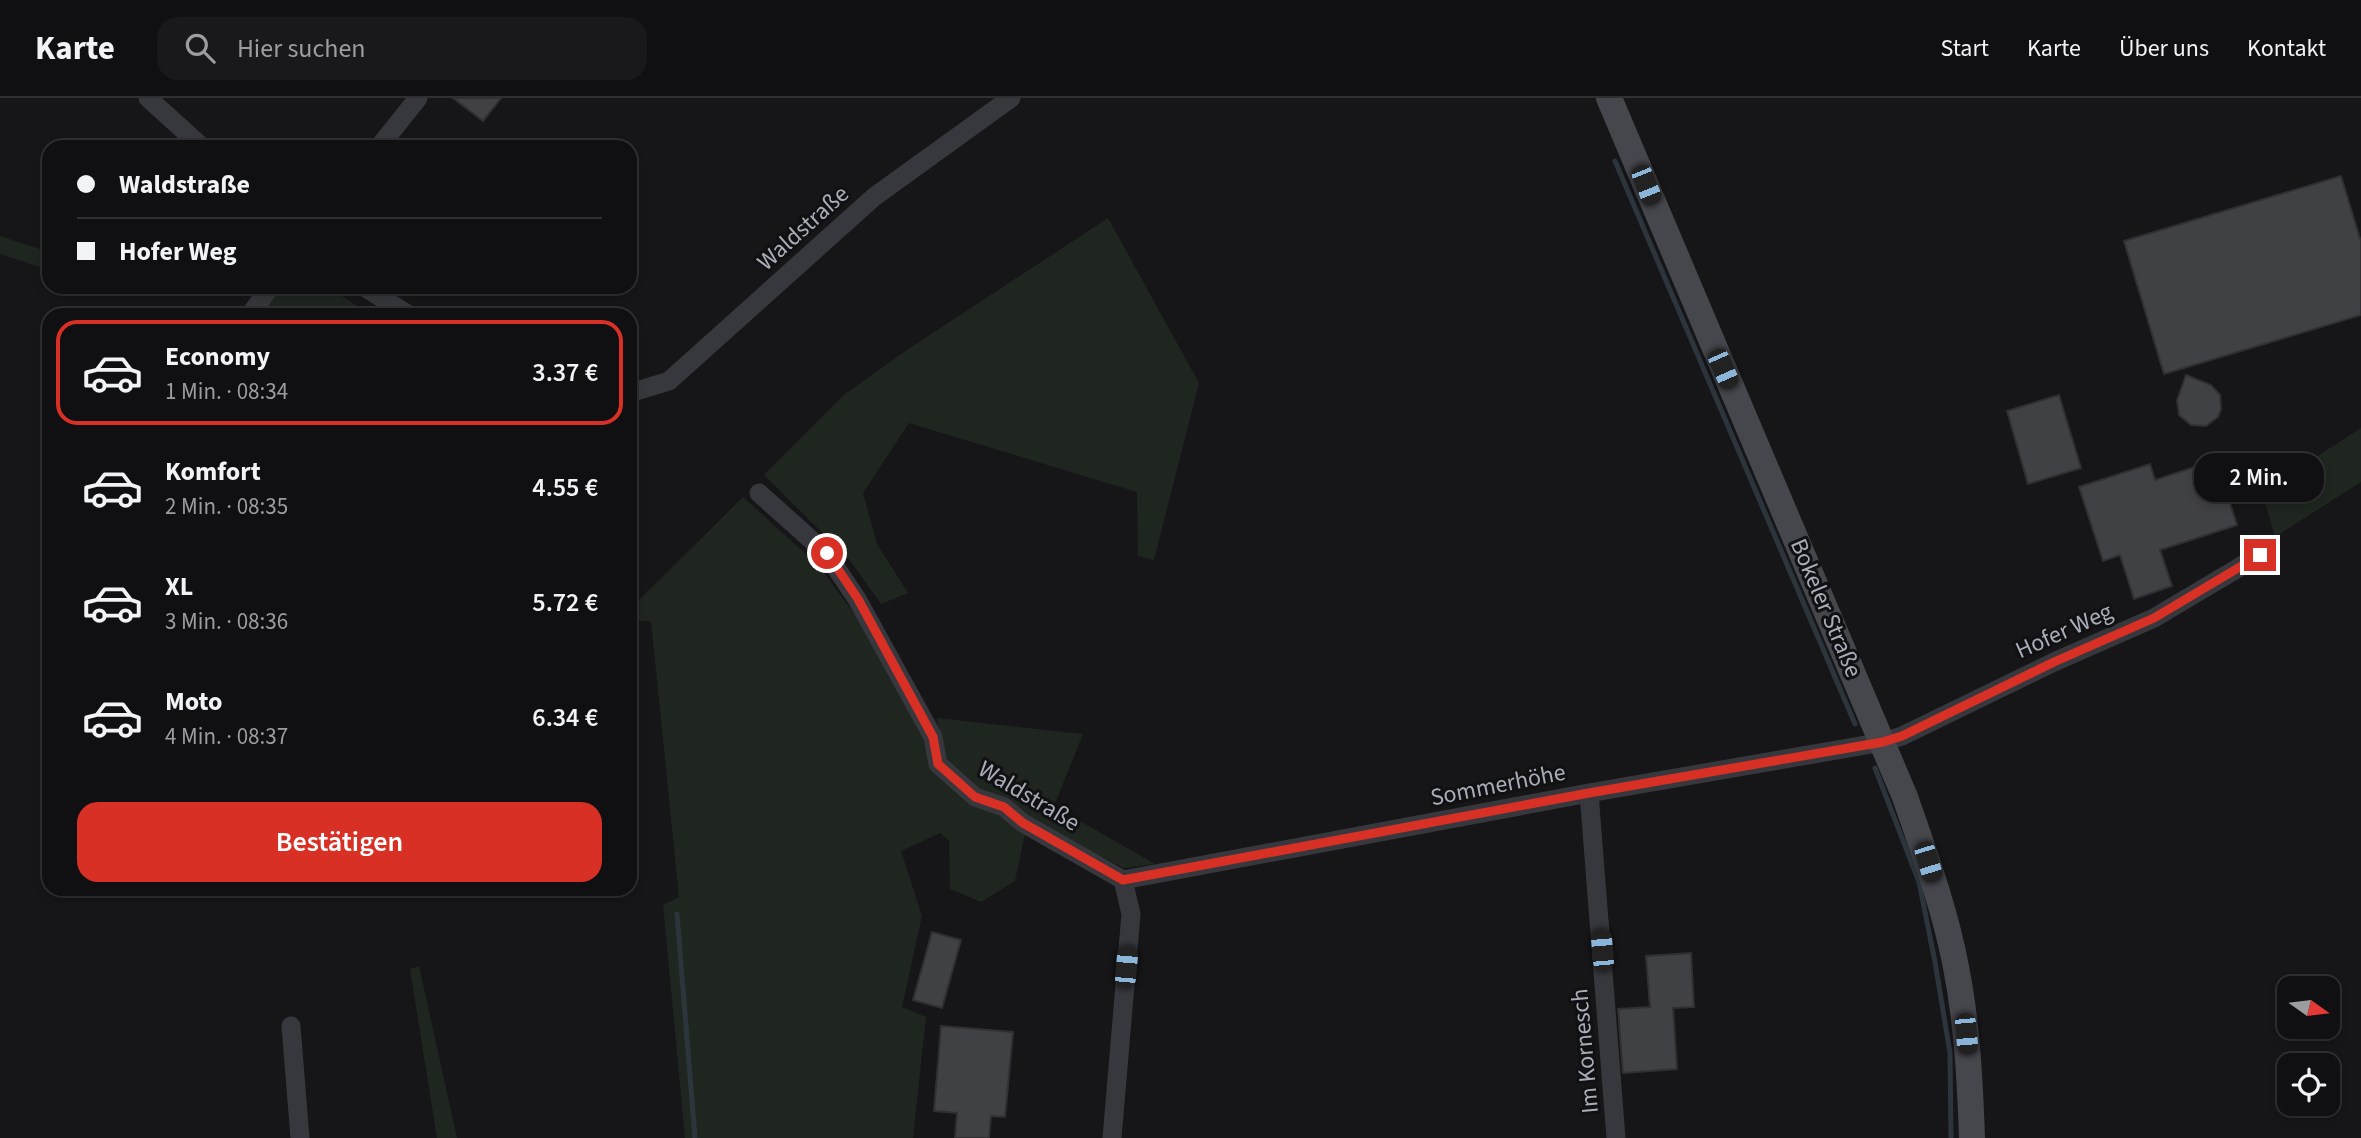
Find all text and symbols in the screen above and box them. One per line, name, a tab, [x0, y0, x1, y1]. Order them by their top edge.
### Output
search box	[157, 17, 647, 80]
text: Karte	[35, 25, 115, 72]
icon: search	[181, 29, 219, 67]
text: Hier suchen	[237, 30, 366, 67]
text: Start	[1941, 31, 1989, 66]
text: Karte	[2027, 31, 2081, 66]
text: Über uns	[2119, 31, 2209, 66]
text: Kontakt	[2247, 31, 2326, 66]
car	[1629, 162, 1664, 208]
text: Waldstraße	[119, 166, 250, 203]
street label: Waldstraße	[749, 177, 857, 279]
text: Hofer Weg	[119, 233, 237, 270]
text: Economy	[165, 338, 270, 375]
icon: car	[81, 341, 144, 404]
car	[1705, 346, 1742, 392]
text: 3.37 €	[532, 354, 598, 391]
text: 1 Min. · 08:34	[165, 375, 288, 408]
text: Komfort	[165, 453, 261, 490]
callout: 2 Min.	[2195, 454, 2325, 503]
icon: car	[81, 456, 144, 519]
text: 2 Min.	[2230, 461, 2288, 494]
text: 4.55 €	[532, 469, 598, 506]
text: 2 Min. · 08:35	[165, 490, 288, 523]
street label: Bokeler Straße	[1781, 533, 1871, 683]
route start	[811, 537, 843, 569]
route end	[2244, 539, 2276, 571]
text: XL	[165, 568, 193, 605]
icon: car	[81, 571, 144, 634]
text: 5.72 €	[532, 584, 598, 621]
street label: Hofer Weg	[2010, 594, 2118, 668]
text: 3 Min. · 08:36	[165, 605, 288, 638]
text: Moto	[165, 683, 222, 720]
icon: car	[81, 686, 144, 749]
text: 6.34 €	[532, 699, 598, 736]
text: 4 Min. · 08:37	[165, 720, 288, 753]
street label: Waldstraße	[971, 752, 1087, 840]
street label: Sommerhöhe	[1427, 755, 1569, 815]
button: Bestätigen	[77, 802, 602, 882]
car	[1912, 839, 1945, 885]
car	[1590, 928, 1615, 972]
car	[1114, 945, 1139, 989]
north arrow	[2277, 976, 2340, 1040]
map controls	[2277, 976, 2340, 1116]
street label: Im Kornesch	[1562, 987, 1608, 1115]
car	[1954, 1012, 1979, 1056]
button: locate	[2277, 1053, 2340, 1116]

